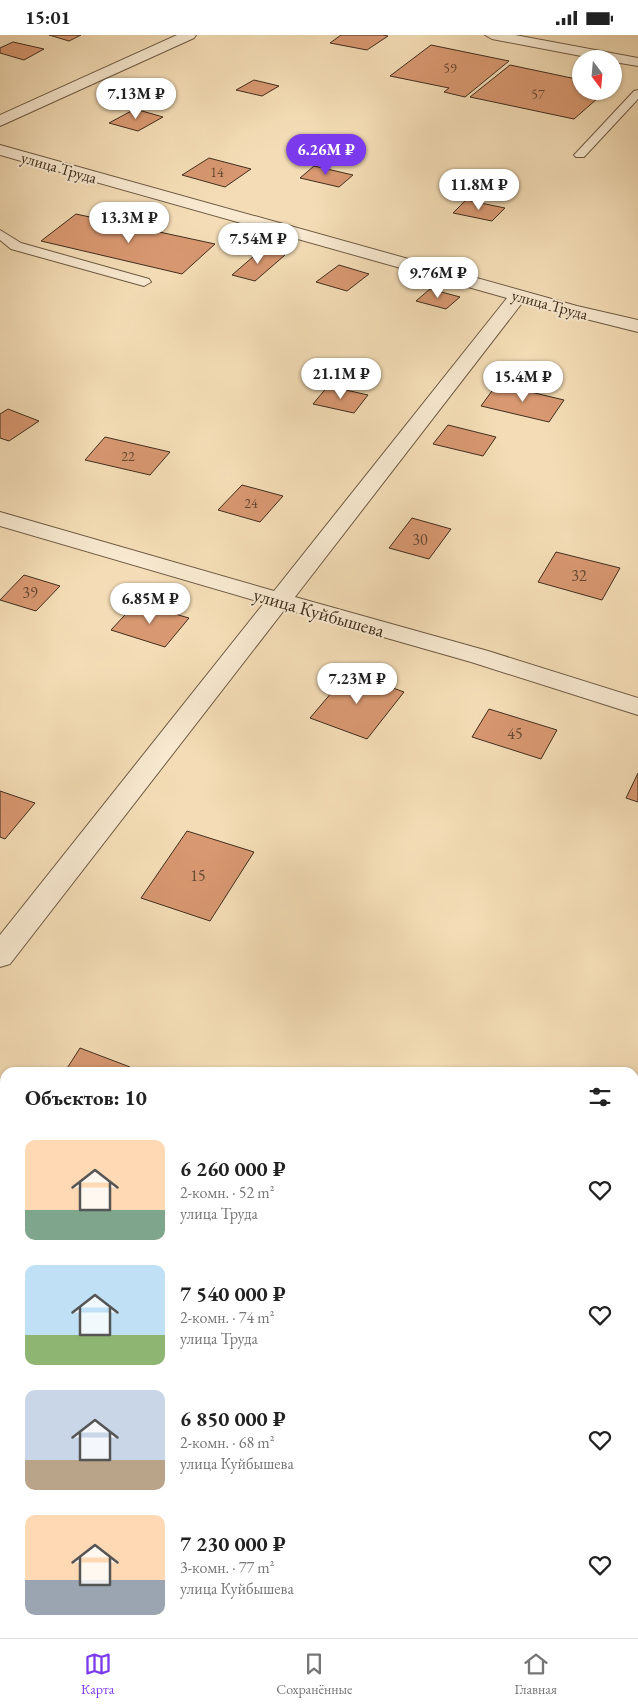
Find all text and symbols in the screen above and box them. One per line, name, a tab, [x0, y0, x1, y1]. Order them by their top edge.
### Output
text: 15:01	[25, 5, 71, 30]
north arrow	[572, 50, 622, 100]
map controls	[572, 50, 622, 100]
house number: 59	[443, 59, 457, 77]
pin: 7.13M ₽	[90, 77, 182, 120]
text: 7.13M ₽	[107, 83, 165, 104]
house number: 57	[531, 85, 545, 103]
pin: 6.26M ₽	[280, 133, 372, 176]
text: 6.26M ₽	[297, 139, 355, 160]
street label: улица Труда	[19, 147, 100, 188]
house number: 14	[210, 163, 224, 181]
pin: 11.8M ₽	[433, 169, 525, 211]
text: 11.8M ₽	[450, 174, 508, 195]
pin: 13.3M ₽	[83, 201, 175, 244]
text: 13.3M ₽	[100, 207, 158, 228]
pin: 7.54M ₽	[212, 223, 304, 265]
text: 7.54M ₽	[229, 228, 287, 249]
pin: 9.76M ₽	[392, 257, 484, 299]
text: 9.76M ₽	[409, 262, 467, 283]
street label: улица Труда	[510, 284, 591, 325]
pin: 21.1M ₽	[295, 357, 387, 400]
pin: 15.4M ₽	[477, 361, 569, 403]
text: 21.1M ₽	[312, 363, 370, 384]
text: 15.4M ₽	[494, 366, 552, 387]
house number: 22	[121, 447, 135, 465]
house number: 24	[244, 494, 258, 512]
house number: 30	[412, 529, 428, 550]
house number: 32	[571, 565, 587, 586]
house number: 39	[22, 582, 38, 603]
street label: улица Куйбышева	[250, 582, 388, 643]
pin: 6.85M ₽	[104, 583, 196, 625]
text: 6.85M ₽	[121, 588, 179, 609]
pin: 7.23M ₽	[311, 663, 403, 705]
text: 7.23M ₽	[328, 668, 386, 689]
house number: 45	[507, 723, 523, 744]
house number: 15	[190, 865, 206, 886]
icon: filters	[586, 1083, 614, 1111]
text: Объектов: 10	[25, 1084, 147, 1111]
text: 6 260 000 ₽	[180, 1155, 286, 1182]
icon: home	[65, 1160, 125, 1220]
icon: heart	[586, 1176, 614, 1204]
text: 2-комн. · 52 m²	[180, 1182, 275, 1203]
text: улица Труда	[180, 1203, 258, 1224]
text: 7 540 000 ₽	[180, 1280, 286, 1307]
icon: home	[65, 1285, 125, 1345]
icon: heart	[586, 1301, 614, 1329]
text: 2-комн. · 74 m²	[180, 1307, 275, 1328]
text: улица Труда	[180, 1328, 258, 1349]
text: 6 850 000 ₽	[180, 1405, 286, 1432]
icon: home	[65, 1410, 125, 1470]
icon: heart	[586, 1426, 614, 1454]
text: 2-комн. · 68 m²	[180, 1432, 275, 1453]
text: улица Куйбышева	[180, 1453, 294, 1474]
text: 7 230 000 ₽	[180, 1530, 286, 1557]
icon: home	[65, 1535, 125, 1595]
icon: heart	[586, 1551, 614, 1579]
text: 3-комн. · 77 m²	[180, 1557, 275, 1578]
text: улица Куйбышева	[180, 1578, 294, 1599]
tab: Карта	[81, 1650, 114, 1698]
tab: Сохранённые	[276, 1650, 353, 1698]
tab: Главная	[514, 1650, 557, 1698]

